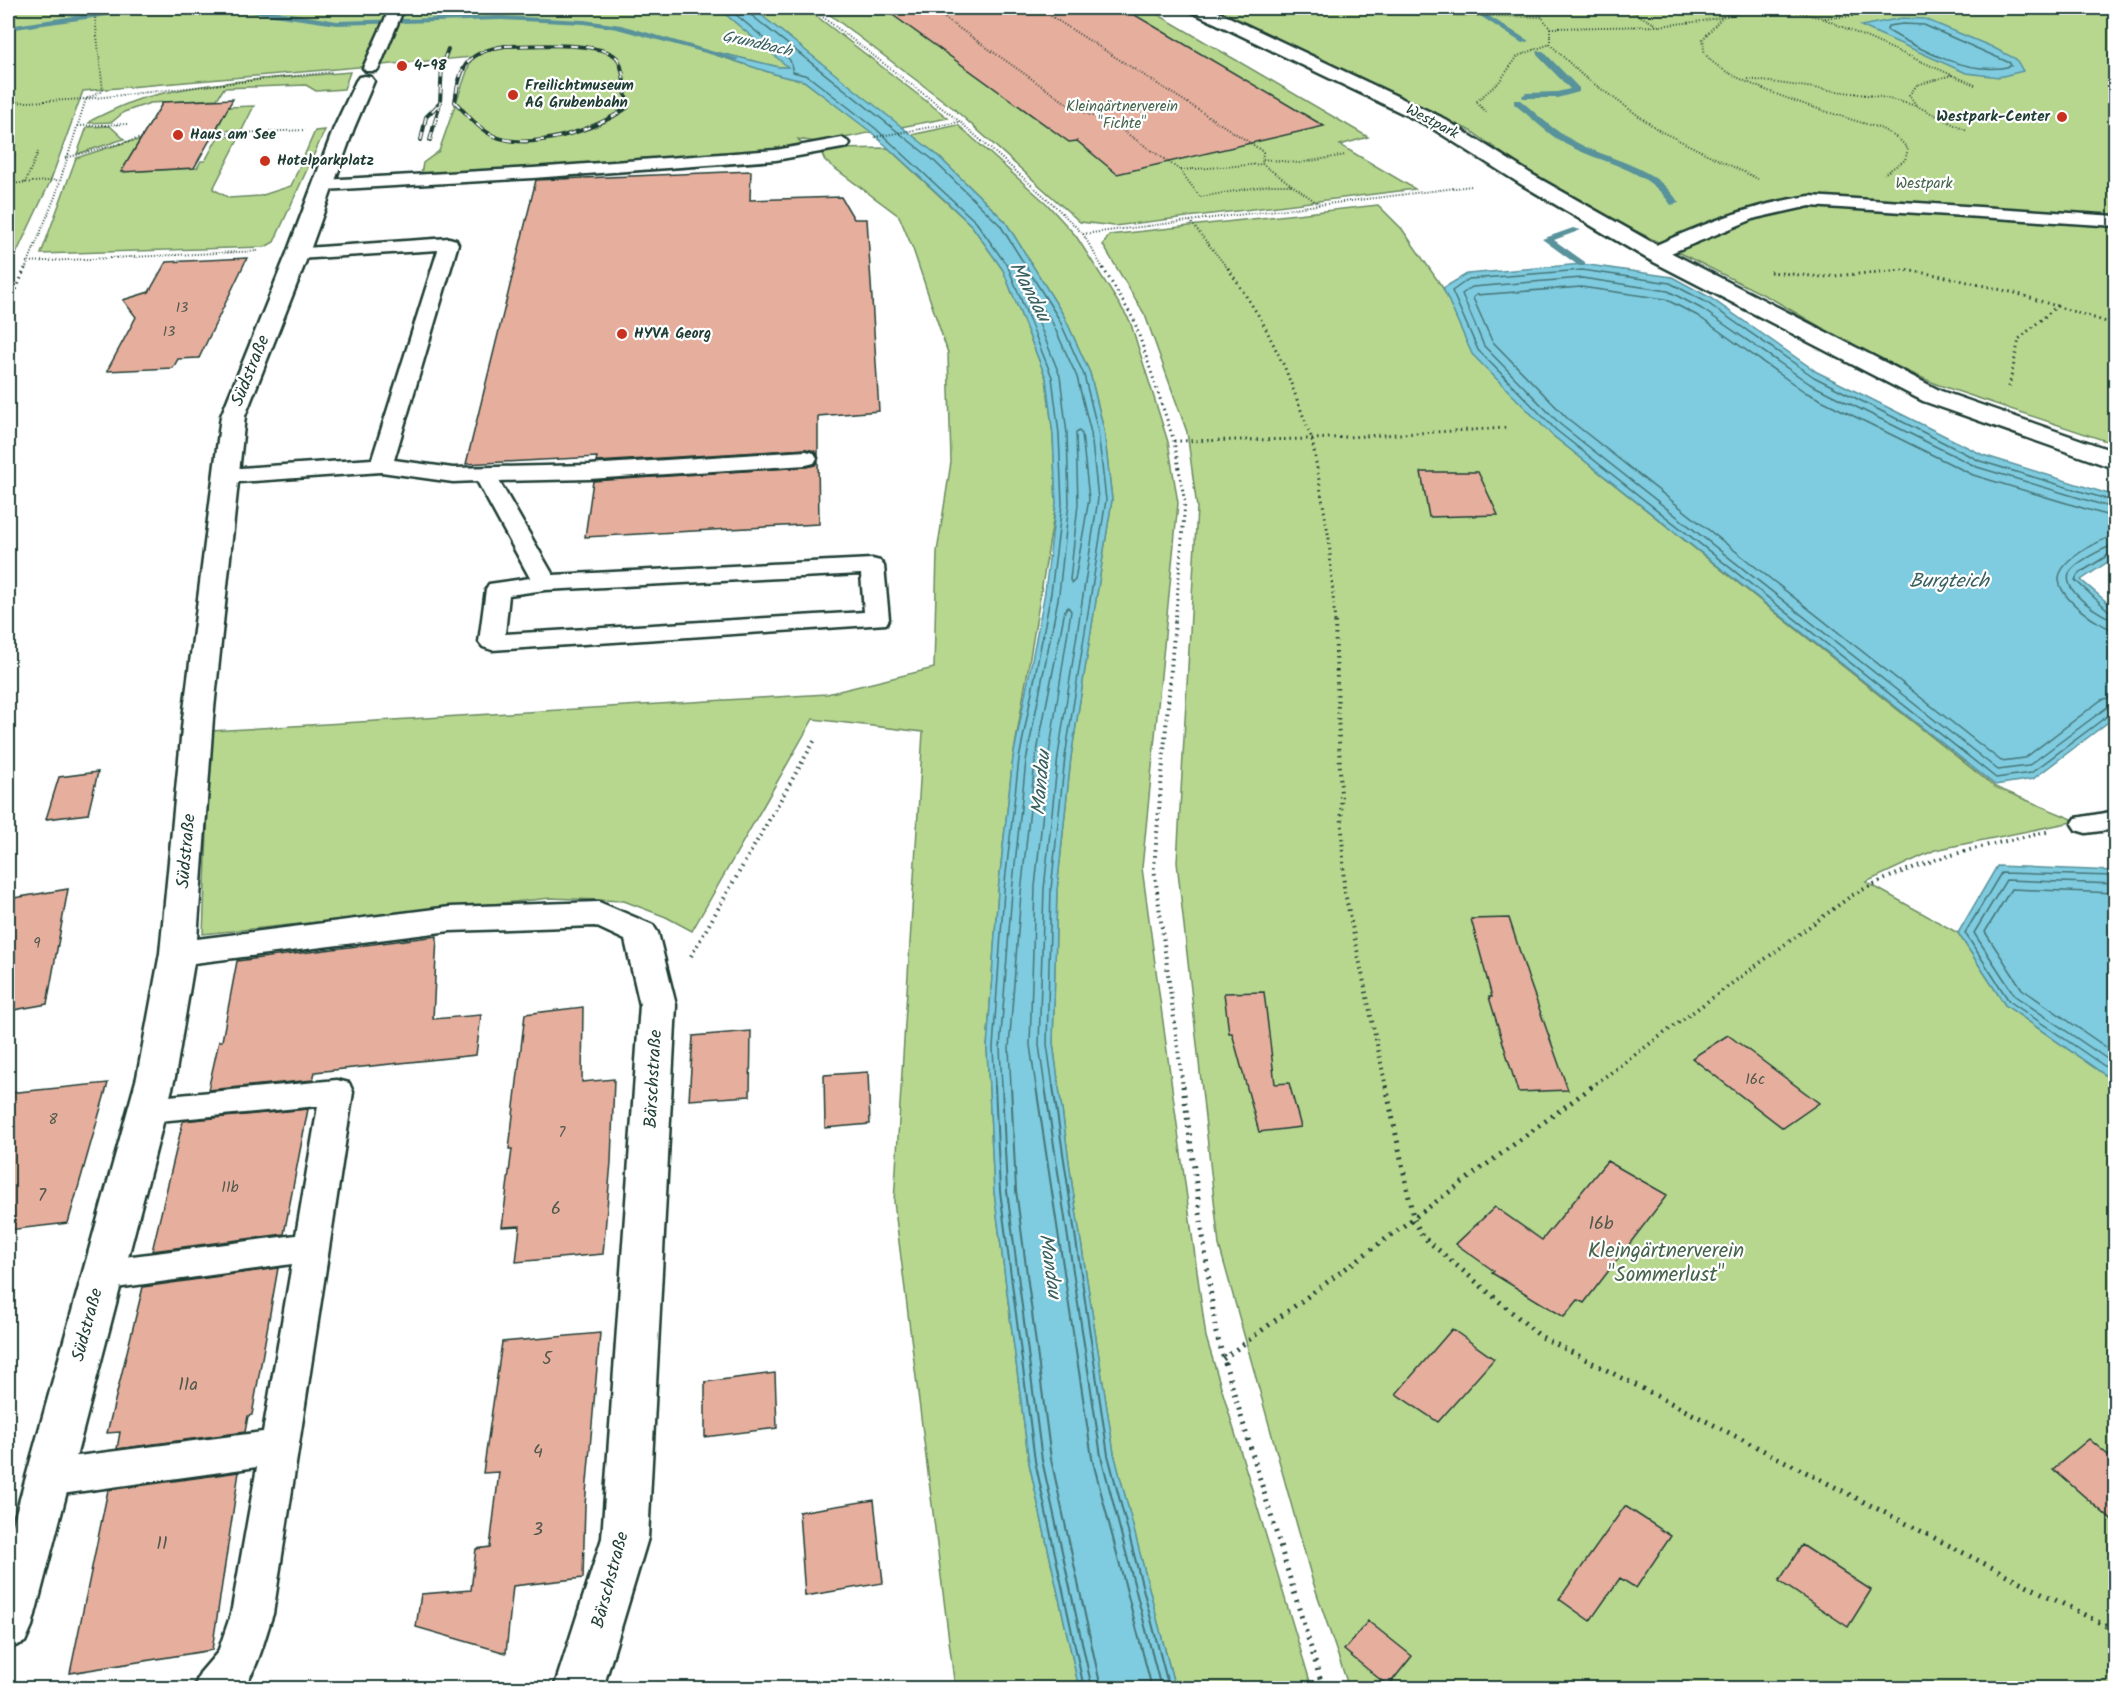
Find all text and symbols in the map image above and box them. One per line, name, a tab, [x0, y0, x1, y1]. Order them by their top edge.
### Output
water label: Grundbach	[720, 24, 796, 64]
place label: 4-98	[414, 54, 447, 78]
marker: 4-98	[395, 59, 409, 73]
place label: Freilichtmuseum AG Grubenbahn	[525, 74, 634, 115]
marker: Freilichtmuseum AG Grubenbahn	[506, 88, 520, 102]
park label: Kleingärtnerverein "Fichte"	[1066, 95, 1178, 136]
street label: Westpark	[1401, 98, 1464, 146]
place label: Westpark-Center	[1936, 105, 2051, 129]
marker: Westpark-Center	[2055, 110, 2069, 124]
place label: Haus am See	[190, 123, 277, 147]
marker: Haus am See	[171, 128, 185, 142]
place label: Hotelparkplatz	[277, 149, 374, 173]
marker: Hotelparkplatz	[258, 154, 272, 168]
park label: Westpark	[1896, 172, 1953, 196]
water label: Mandau	[1000, 256, 1059, 330]
house number: 13	[176, 297, 188, 319]
house number: 13	[163, 321, 175, 343]
place label: HYVA Georg	[634, 322, 711, 346]
marker: HYVA Georg	[615, 327, 629, 341]
street label: Südstraße	[224, 331, 278, 411]
water label: Burgteich	[1909, 566, 1991, 598]
water label: Mandau	[1023, 747, 1061, 817]
street label: Südstraße	[169, 812, 205, 890]
house number: 9	[33, 932, 41, 956]
street label: Bärschstraße	[637, 1029, 671, 1129]
house number: 16c	[1745, 1068, 1765, 1092]
house number: 8	[48, 1108, 58, 1132]
house number: 7	[559, 1121, 567, 1145]
house number: 11b	[221, 1176, 239, 1200]
house number: 7	[38, 1182, 47, 1211]
house number: 6	[551, 1195, 561, 1224]
house number: 16b	[1588, 1210, 1614, 1239]
water label: Mandau	[1029, 1232, 1070, 1303]
park label: Kleingärtnerverein "Sommerlust"	[1588, 1235, 1744, 1292]
street label: Südstraße	[64, 1285, 112, 1365]
house number: 5	[542, 1345, 553, 1374]
house number: 11a	[178, 1371, 198, 1400]
house number: 4	[533, 1438, 543, 1467]
house number: 3	[533, 1516, 543, 1545]
street label: Bärschstraße	[584, 1528, 638, 1632]
house number: 11	[156, 1530, 168, 1559]

